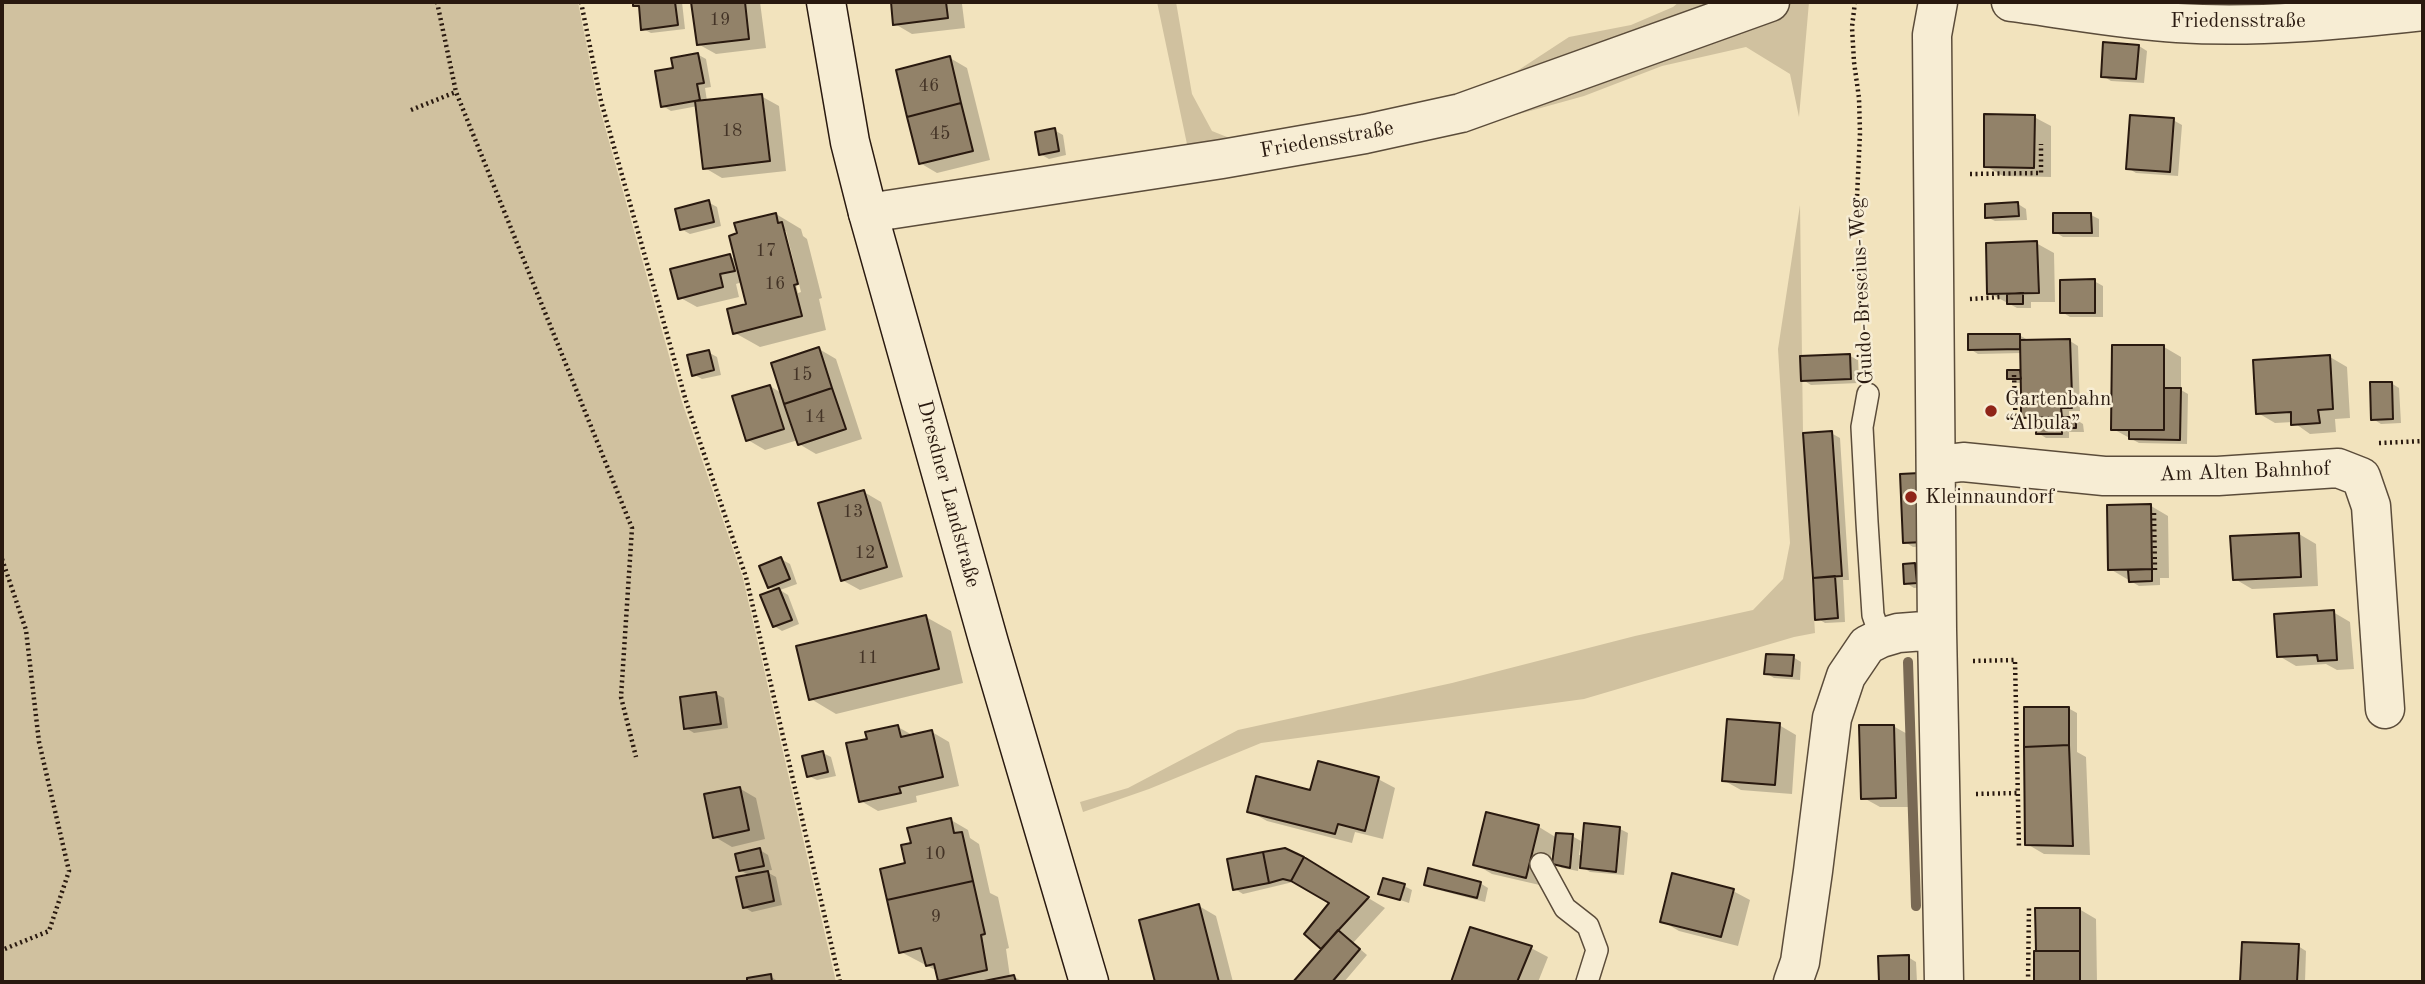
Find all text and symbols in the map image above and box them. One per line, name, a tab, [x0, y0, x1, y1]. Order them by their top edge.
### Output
street label: Friedensstraße	[2170, 8, 2306, 34]
house number: 19	[710, 9, 730, 31]
house number: 46	[919, 75, 939, 97]
street label: Friedensstraße	[1258, 116, 1396, 164]
house number: 18	[722, 120, 742, 142]
house number: 45	[930, 123, 950, 145]
street label: Guido-Brescius-Weg	[1845, 197, 1879, 385]
house number: 17	[756, 240, 776, 262]
house number: 16	[765, 273, 785, 295]
house number: 15	[792, 364, 812, 386]
place label: Gartenbahn “Albula”	[2005, 386, 2111, 436]
street label: Dresdner Landstraße	[911, 397, 985, 591]
marker: Gartenbahn “Albula”	[1983, 403, 1999, 419]
house number: 14	[805, 406, 825, 428]
street label: Am Alten Bahnhof	[2159, 456, 2331, 488]
place label: Kleinnaundorf	[1925, 484, 2054, 510]
marker: Kleinnaundorf	[1903, 489, 1919, 505]
house number: 13	[843, 501, 863, 523]
house number: 12	[855, 542, 875, 564]
house number: 11	[858, 647, 878, 669]
house number: 10	[925, 843, 945, 865]
house number: 9	[931, 906, 941, 928]

